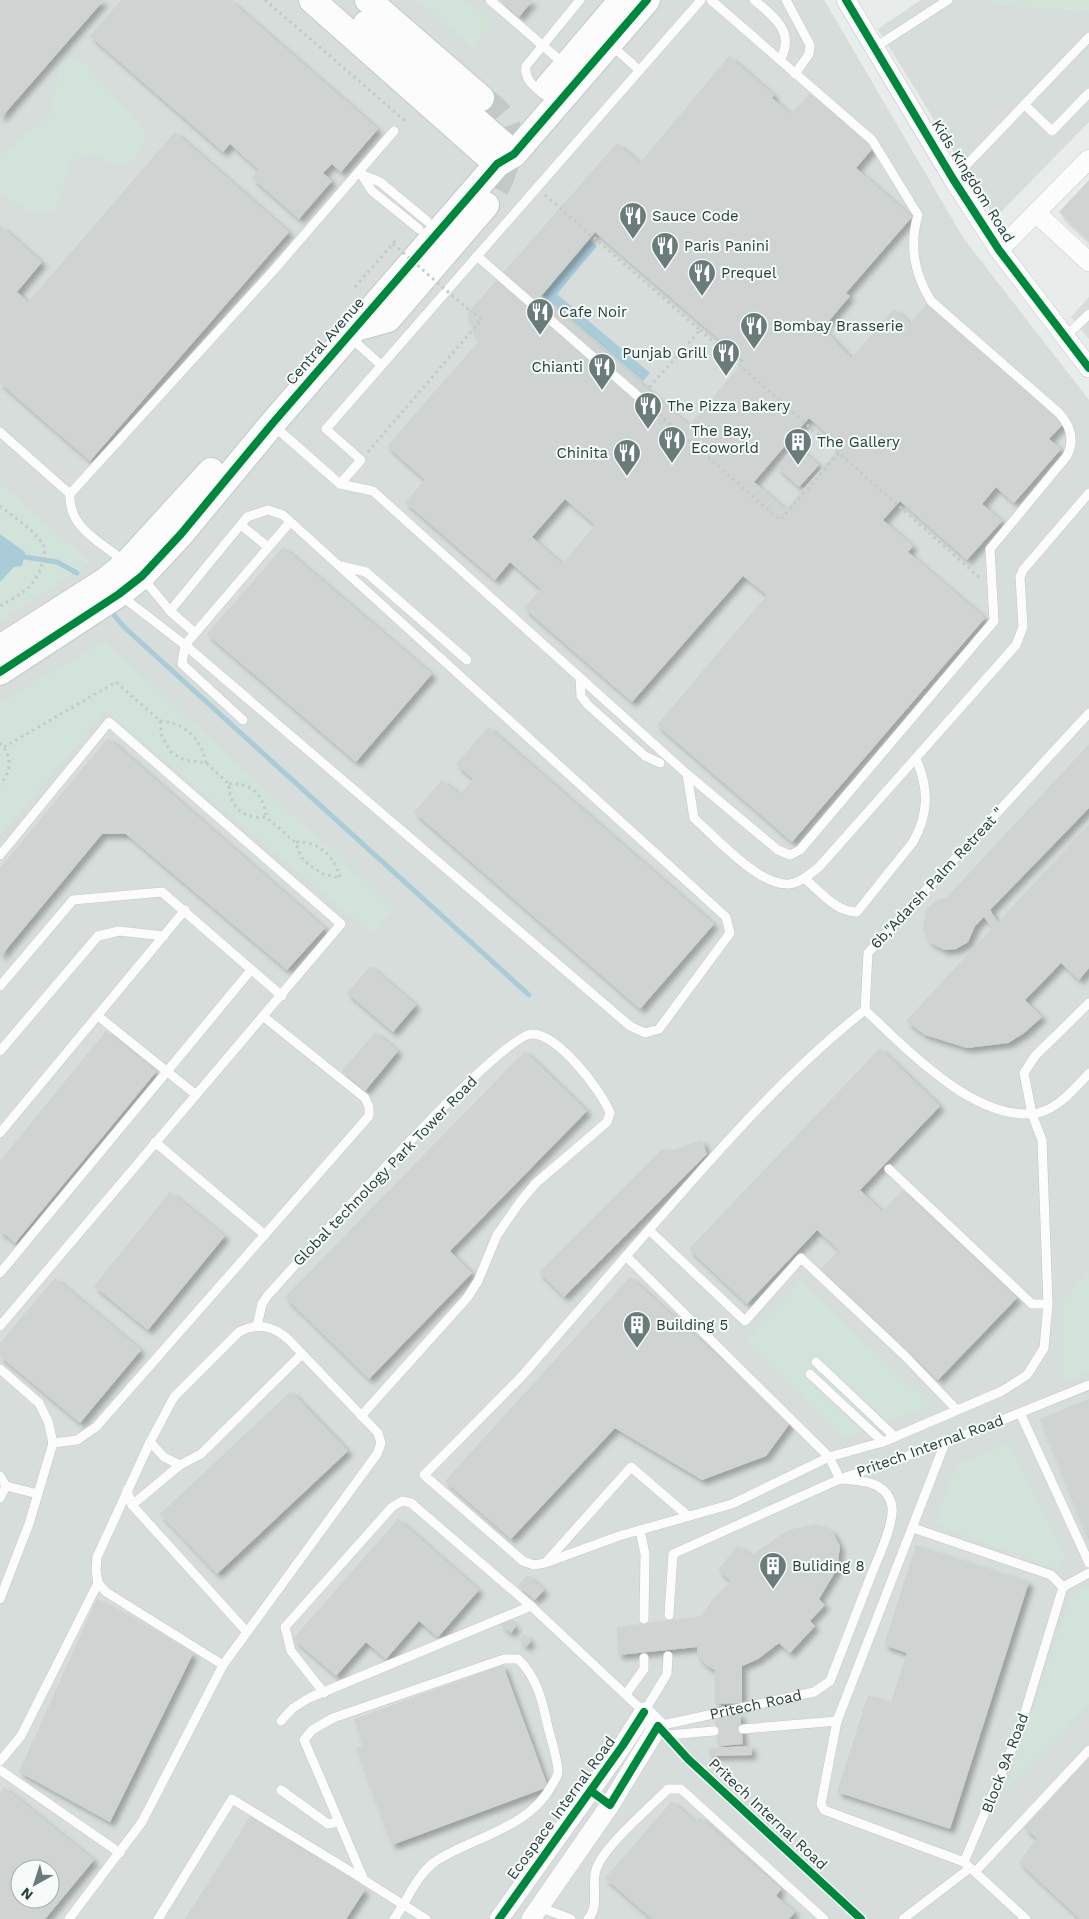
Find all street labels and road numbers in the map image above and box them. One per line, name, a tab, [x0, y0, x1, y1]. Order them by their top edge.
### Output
street label: Kids Kingdom Road	[928, 116, 1018, 246]
street label: Central Avenue	[282, 293, 368, 389]
street label: 6b,"Adarsh Palm Retreat "	[867, 803, 1007, 953]
street label: Global technology Park Tower Road	[289, 1072, 481, 1270]
street label: Pritech Internal Road	[854, 1411, 1006, 1481]
street label: Pritech Road	[708, 1686, 803, 1723]
street label: Block 9A Road	[978, 1711, 1032, 1815]
street label: Ecospace Internal Road	[503, 1733, 619, 1883]
street label: Pritech Internal Road	[705, 1754, 831, 1874]

